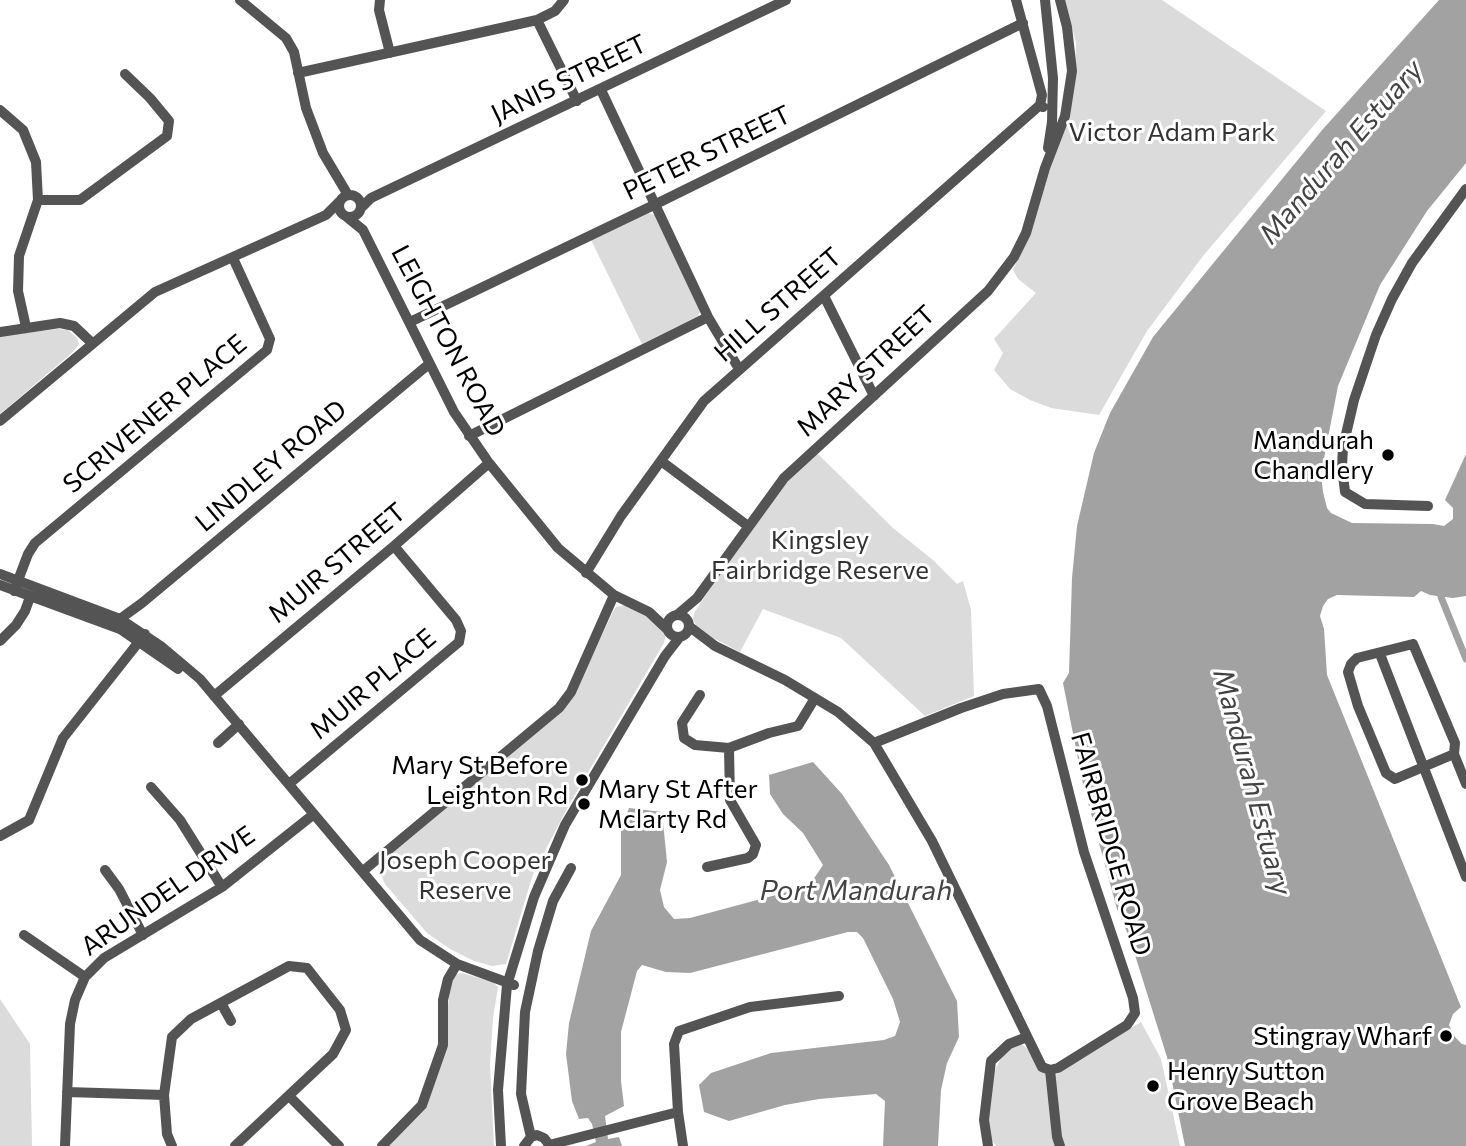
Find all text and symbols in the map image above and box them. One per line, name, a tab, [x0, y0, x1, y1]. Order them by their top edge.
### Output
street label: JANIS STREET	[486, 28, 652, 130]
water label: Mandurah Estuary	[1252, 53, 1430, 251]
street label: PETER STREET	[618, 99, 796, 207]
park label: Victor Adam Park	[1069, 116, 1275, 148]
street label: LEIGHTON ROAD	[384, 240, 512, 442]
street label: HILL STREET	[708, 241, 848, 369]
street label: MARY STREET	[790, 299, 942, 443]
street label: SCRIVENER PLACE	[57, 328, 253, 500]
street label: LINDLEY ROAD	[189, 394, 353, 538]
place label: Mandurah Chandlery	[1253, 424, 1374, 486]
marker: Mandurah Chandlery	[1380, 447, 1396, 463]
street label: MUIR STREET	[262, 496, 412, 630]
park label: Kingsley Fairbridge Reserve	[711, 524, 929, 586]
street label: MUIR PLACE	[304, 622, 442, 746]
water label: Mandurah Estuary	[1206, 665, 1298, 899]
street label: FAIRBRIDGE ROAD	[1064, 729, 1158, 959]
place label: Mary St Before Leighton Rd	[391, 749, 568, 810]
marker: Mary St Before Leighton Rd	[574, 772, 590, 788]
place label: Mary St After Mclarty Rd	[598, 773, 758, 834]
marker: Mary St After Mclarty Rd	[576, 796, 592, 812]
street label: ARUNDEL DRIVE	[75, 819, 261, 963]
park label: Joseph Cooper Reserve	[379, 844, 551, 906]
water label: Port Mandurah	[760, 874, 952, 908]
place label: Stingray Wharf	[1253, 1020, 1432, 1052]
marker: Stingray Wharf	[1438, 1028, 1454, 1044]
place label: Henry Sutton Grove Beach	[1167, 1055, 1325, 1116]
marker: Henry Sutton Grove Beach	[1145, 1078, 1161, 1094]

